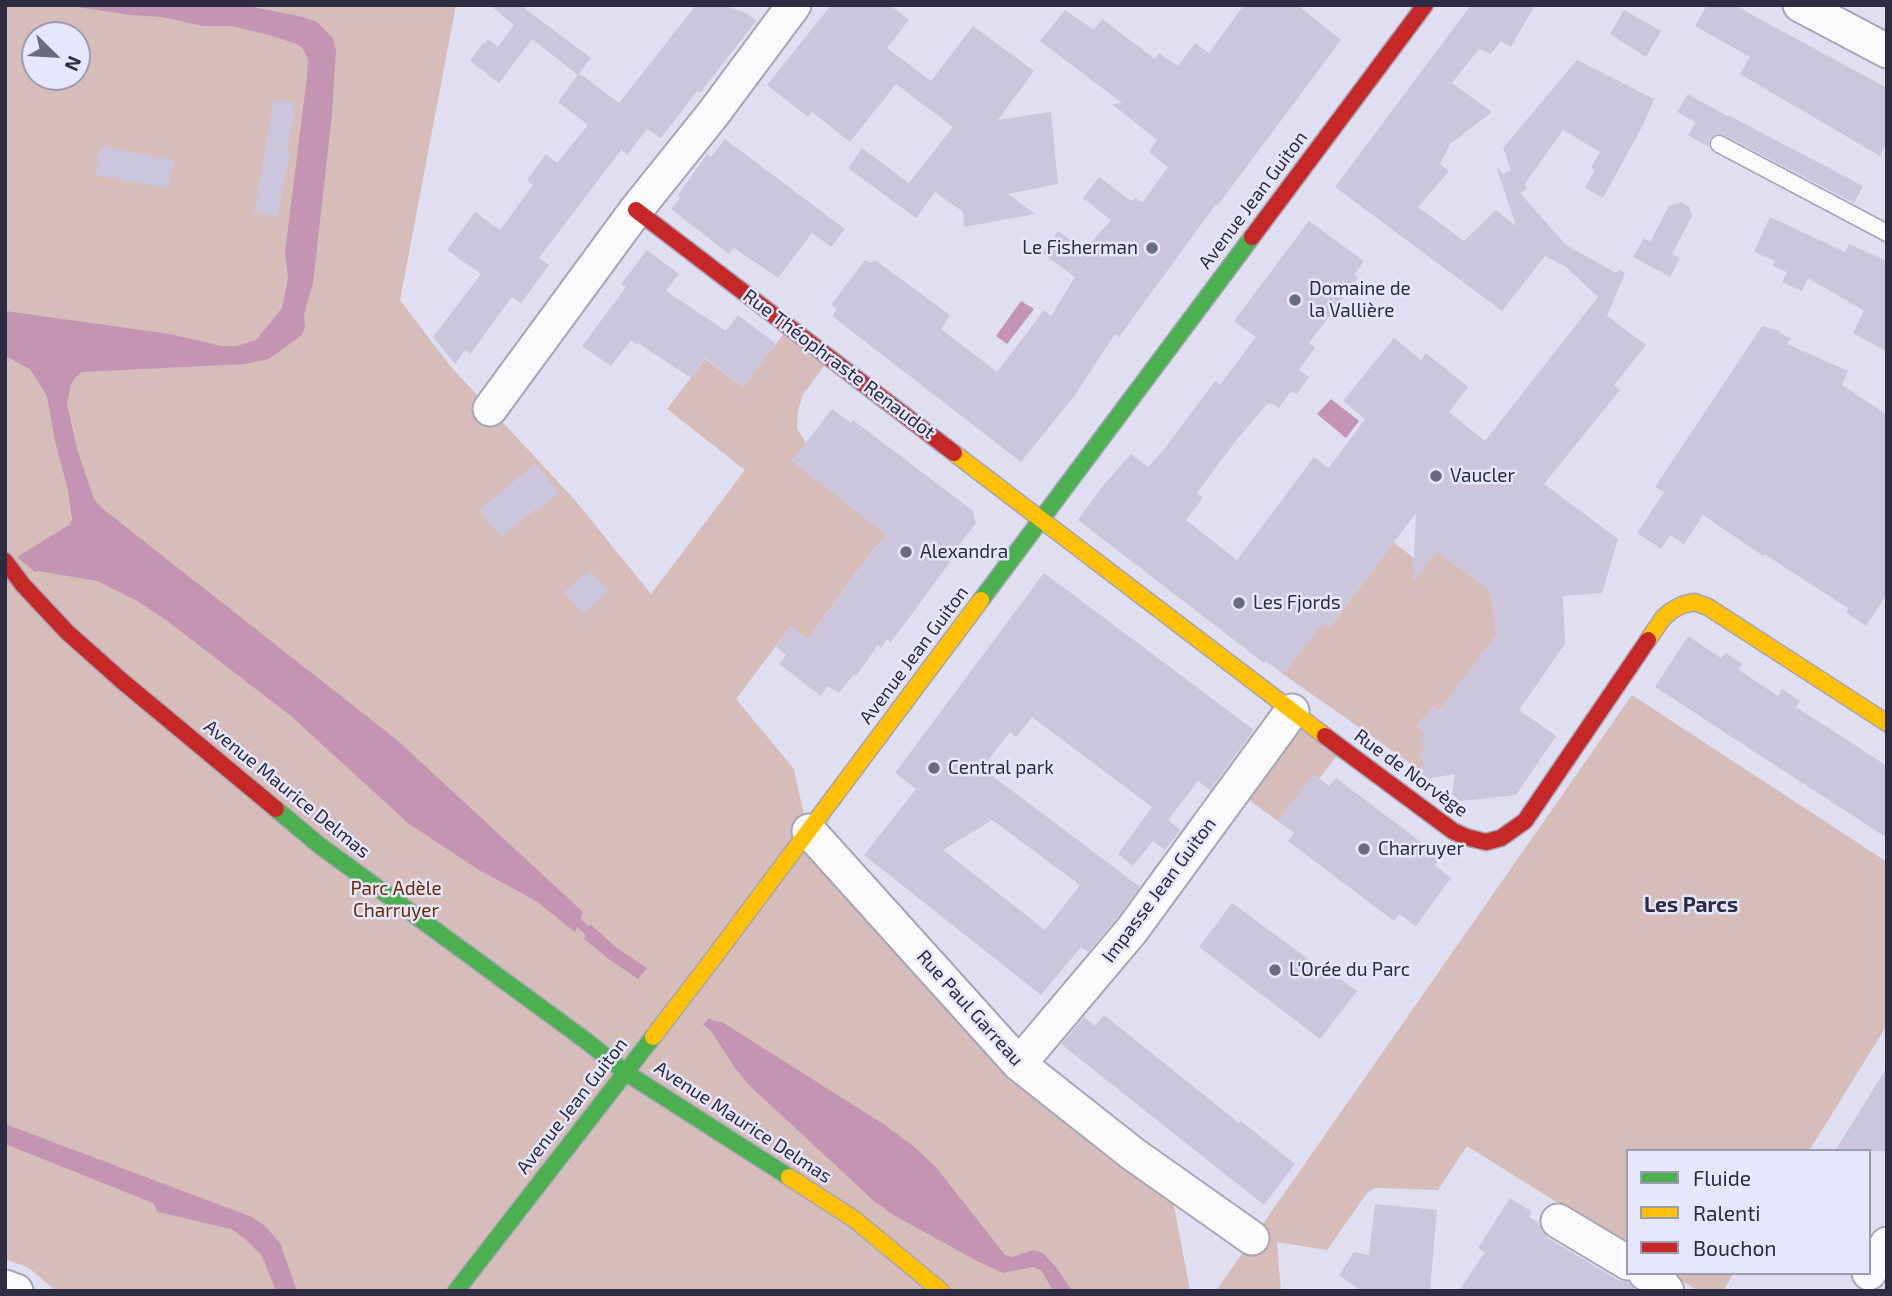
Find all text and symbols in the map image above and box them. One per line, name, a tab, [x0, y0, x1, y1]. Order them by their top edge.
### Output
north arrow	[21, 21, 91, 91]
text: N	[61, 53, 87, 75]
street label: Avenue Jean Guiton	[1194, 127, 1312, 273]
place label: Le Fisherman	[1022, 237, 1138, 259]
marker: Le Fisherman	[1144, 240, 1160, 256]
place label: Domaine de la Vallière	[1309, 278, 1411, 322]
street label: Rue Théophraste Renaudot	[738, 284, 940, 444]
marker: Domaine de la Vallière	[1287, 292, 1303, 308]
place label: Vaucler	[1450, 465, 1515, 487]
marker: Vaucler	[1428, 468, 1444, 484]
place label: Alexandra	[920, 541, 1008, 563]
marker: Alexandra	[898, 544, 914, 560]
street label: Avenue Jean Guiton	[855, 582, 973, 728]
place label: Les Fjords	[1253, 592, 1341, 614]
marker: Les Fjords	[1231, 595, 1247, 611]
street label: Avenue Maurice Delmas	[199, 715, 375, 863]
street label: Rue de Norvège	[1350, 724, 1472, 822]
place label: Central park	[948, 757, 1054, 779]
marker: Central park	[926, 760, 942, 776]
street label: Impasse Jean Guiton	[1097, 813, 1221, 967]
place label: Charruyer	[1378, 838, 1464, 860]
marker: Charruyer	[1356, 841, 1372, 857]
park label: Parc Adèle Charruyer	[350, 878, 442, 922]
district label: Les Parcs	[1644, 892, 1738, 918]
street label: Rue Paul Garreau	[912, 945, 1028, 1071]
place label: L'Orée du Parc	[1289, 959, 1410, 981]
marker: L'Orée du Parc	[1267, 962, 1283, 978]
street label: Avenue Jean Guiton	[512, 1033, 632, 1179]
street label: Avenue Maurice Delmas	[650, 1056, 836, 1188]
legend	[1626, 1149, 1871, 1275]
text: Fluide	[1693, 1165, 1751, 1190]
text: Ralenti	[1693, 1200, 1760, 1225]
text: Bouchon	[1693, 1235, 1777, 1260]

